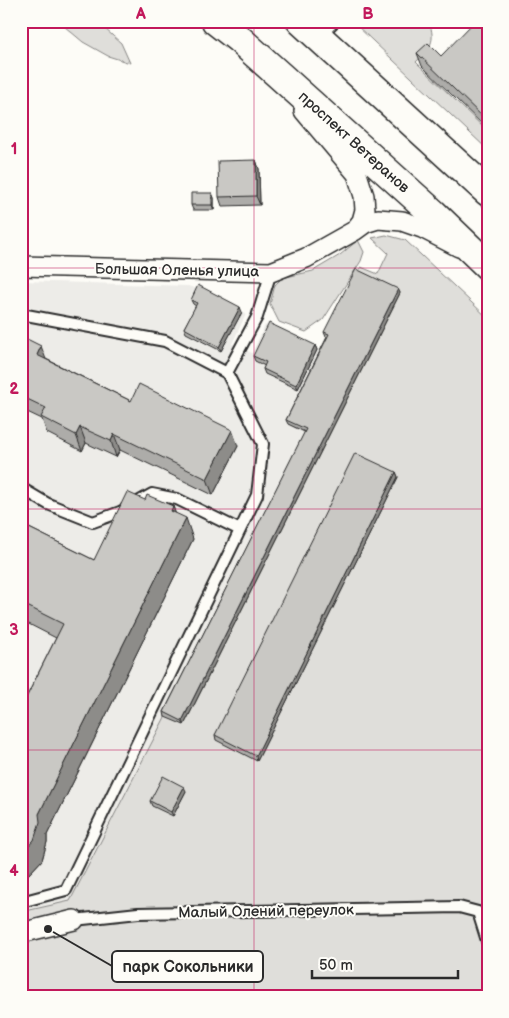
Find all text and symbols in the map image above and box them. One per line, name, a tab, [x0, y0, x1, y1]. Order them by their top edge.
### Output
text: A	[135, 5, 146, 24]
text: B	[362, 5, 374, 24]
street label: проспект Ветеранов	[294, 87, 413, 197]
text: 1	[11, 140, 17, 159]
street label: Большая Оленья улица	[95, 260, 259, 281]
text: 2	[9, 380, 19, 399]
text: 3	[9, 621, 19, 640]
text: 4	[9, 862, 19, 881]
street label: Малый Олений переулок	[178, 900, 354, 923]
scale bar	[312, 948, 458, 980]
callout: парк Сокольники	[112, 951, 263, 982]
text: 50 m	[319, 956, 353, 975]
text: парк Сокольники	[122, 958, 254, 977]

